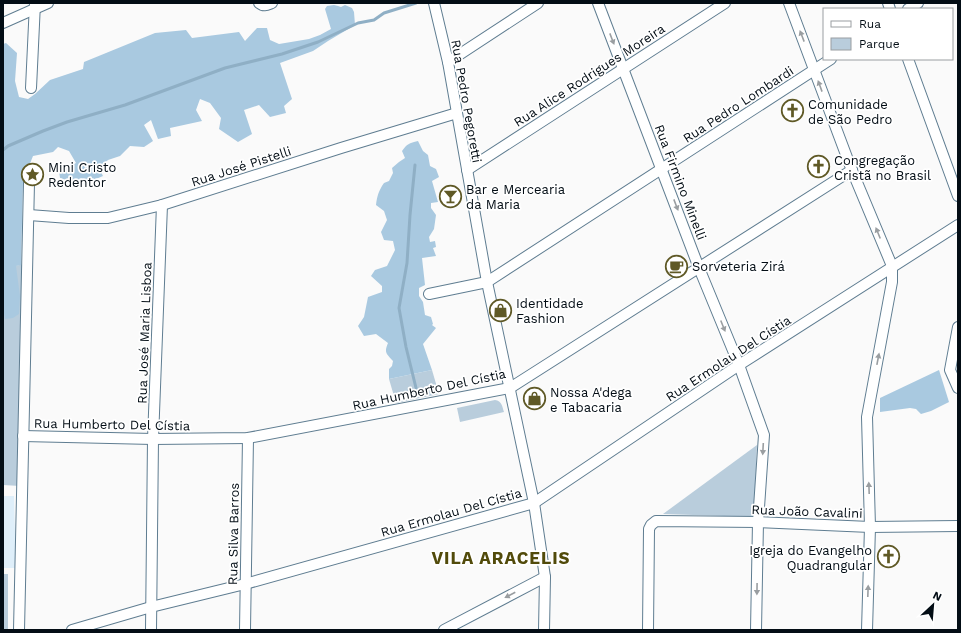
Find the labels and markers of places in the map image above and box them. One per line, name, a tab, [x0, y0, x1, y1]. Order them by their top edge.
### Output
place label: Comunidade de São Pedro	[808, 97, 892, 127]
church icon: Comunidade de São Pedro	[780, 98, 806, 124]
place label: Congregação Cristã no Brasil	[834, 153, 931, 183]
church icon: Congregação Cristã no Brasil	[806, 154, 832, 180]
place label: Mini Cristo Redentor	[48, 160, 116, 190]
place icon: Mini Cristo Redentor	[20, 161, 46, 187]
place label: Bar e Mercearia da Maria	[466, 182, 566, 212]
bar icon: Bar e Mercearia da Maria	[437, 183, 463, 209]
cafe icon: Sorveteria Zirá	[664, 253, 690, 279]
place label: Sorveteria Zirá	[692, 259, 785, 274]
place label: Identidade Fashion	[516, 296, 583, 326]
shop icon: Identidade Fashion	[488, 297, 514, 323]
place label: Nossa A'dega e Tabacaria	[550, 385, 633, 415]
shop icon: Nossa A'dega e Tabacaria	[521, 386, 547, 412]
place label: Igreja do Evangelho Quadrangular	[749, 543, 872, 573]
church icon: Igreja do Evangelho Quadrangular	[875, 544, 901, 570]

